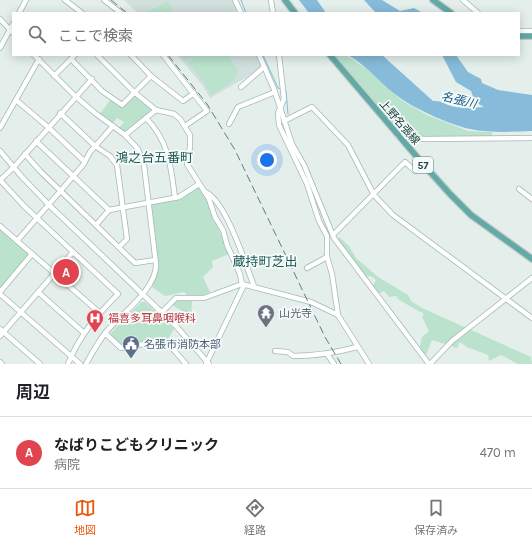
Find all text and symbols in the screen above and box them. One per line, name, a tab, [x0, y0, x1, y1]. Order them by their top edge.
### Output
search box	[12, 12, 520, 56]
icon: search	[26, 23, 48, 45]
text: ここで検索	[58, 27, 133, 45]
water label: 名張川	[440, 89, 480, 112]
street label: 上野名張線	[377, 97, 423, 147]
district label: 鴻之台五番町	[115, 150, 193, 165]
your location	[257, 150, 277, 170]
road number: 57	[413, 157, 433, 173]
district label: 蔵持町芝出	[232, 254, 298, 269]
pin: A	[53, 257, 79, 287]
temple icon: 山光寺	[256, 303, 276, 328]
place label: 山光寺	[279, 307, 312, 320]
hospital icon: 福喜多耳鼻咽喉科	[85, 308, 105, 333]
place label: 福喜多耳鼻咽喉科	[108, 312, 196, 325]
public building icon: 名張市消防本部	[121, 334, 141, 359]
place label: 名張市消防本部	[144, 338, 221, 351]
text: 周辺	[16, 382, 50, 402]
text: なばりこどもクリニック	[54, 436, 219, 454]
text: A	[25, 445, 33, 460]
text: 470 m	[480, 445, 516, 460]
text: 病院	[54, 457, 80, 472]
tab: 地図	[74, 497, 96, 537]
tab: 経路	[244, 497, 266, 537]
tab: 保存済み	[414, 497, 458, 537]

